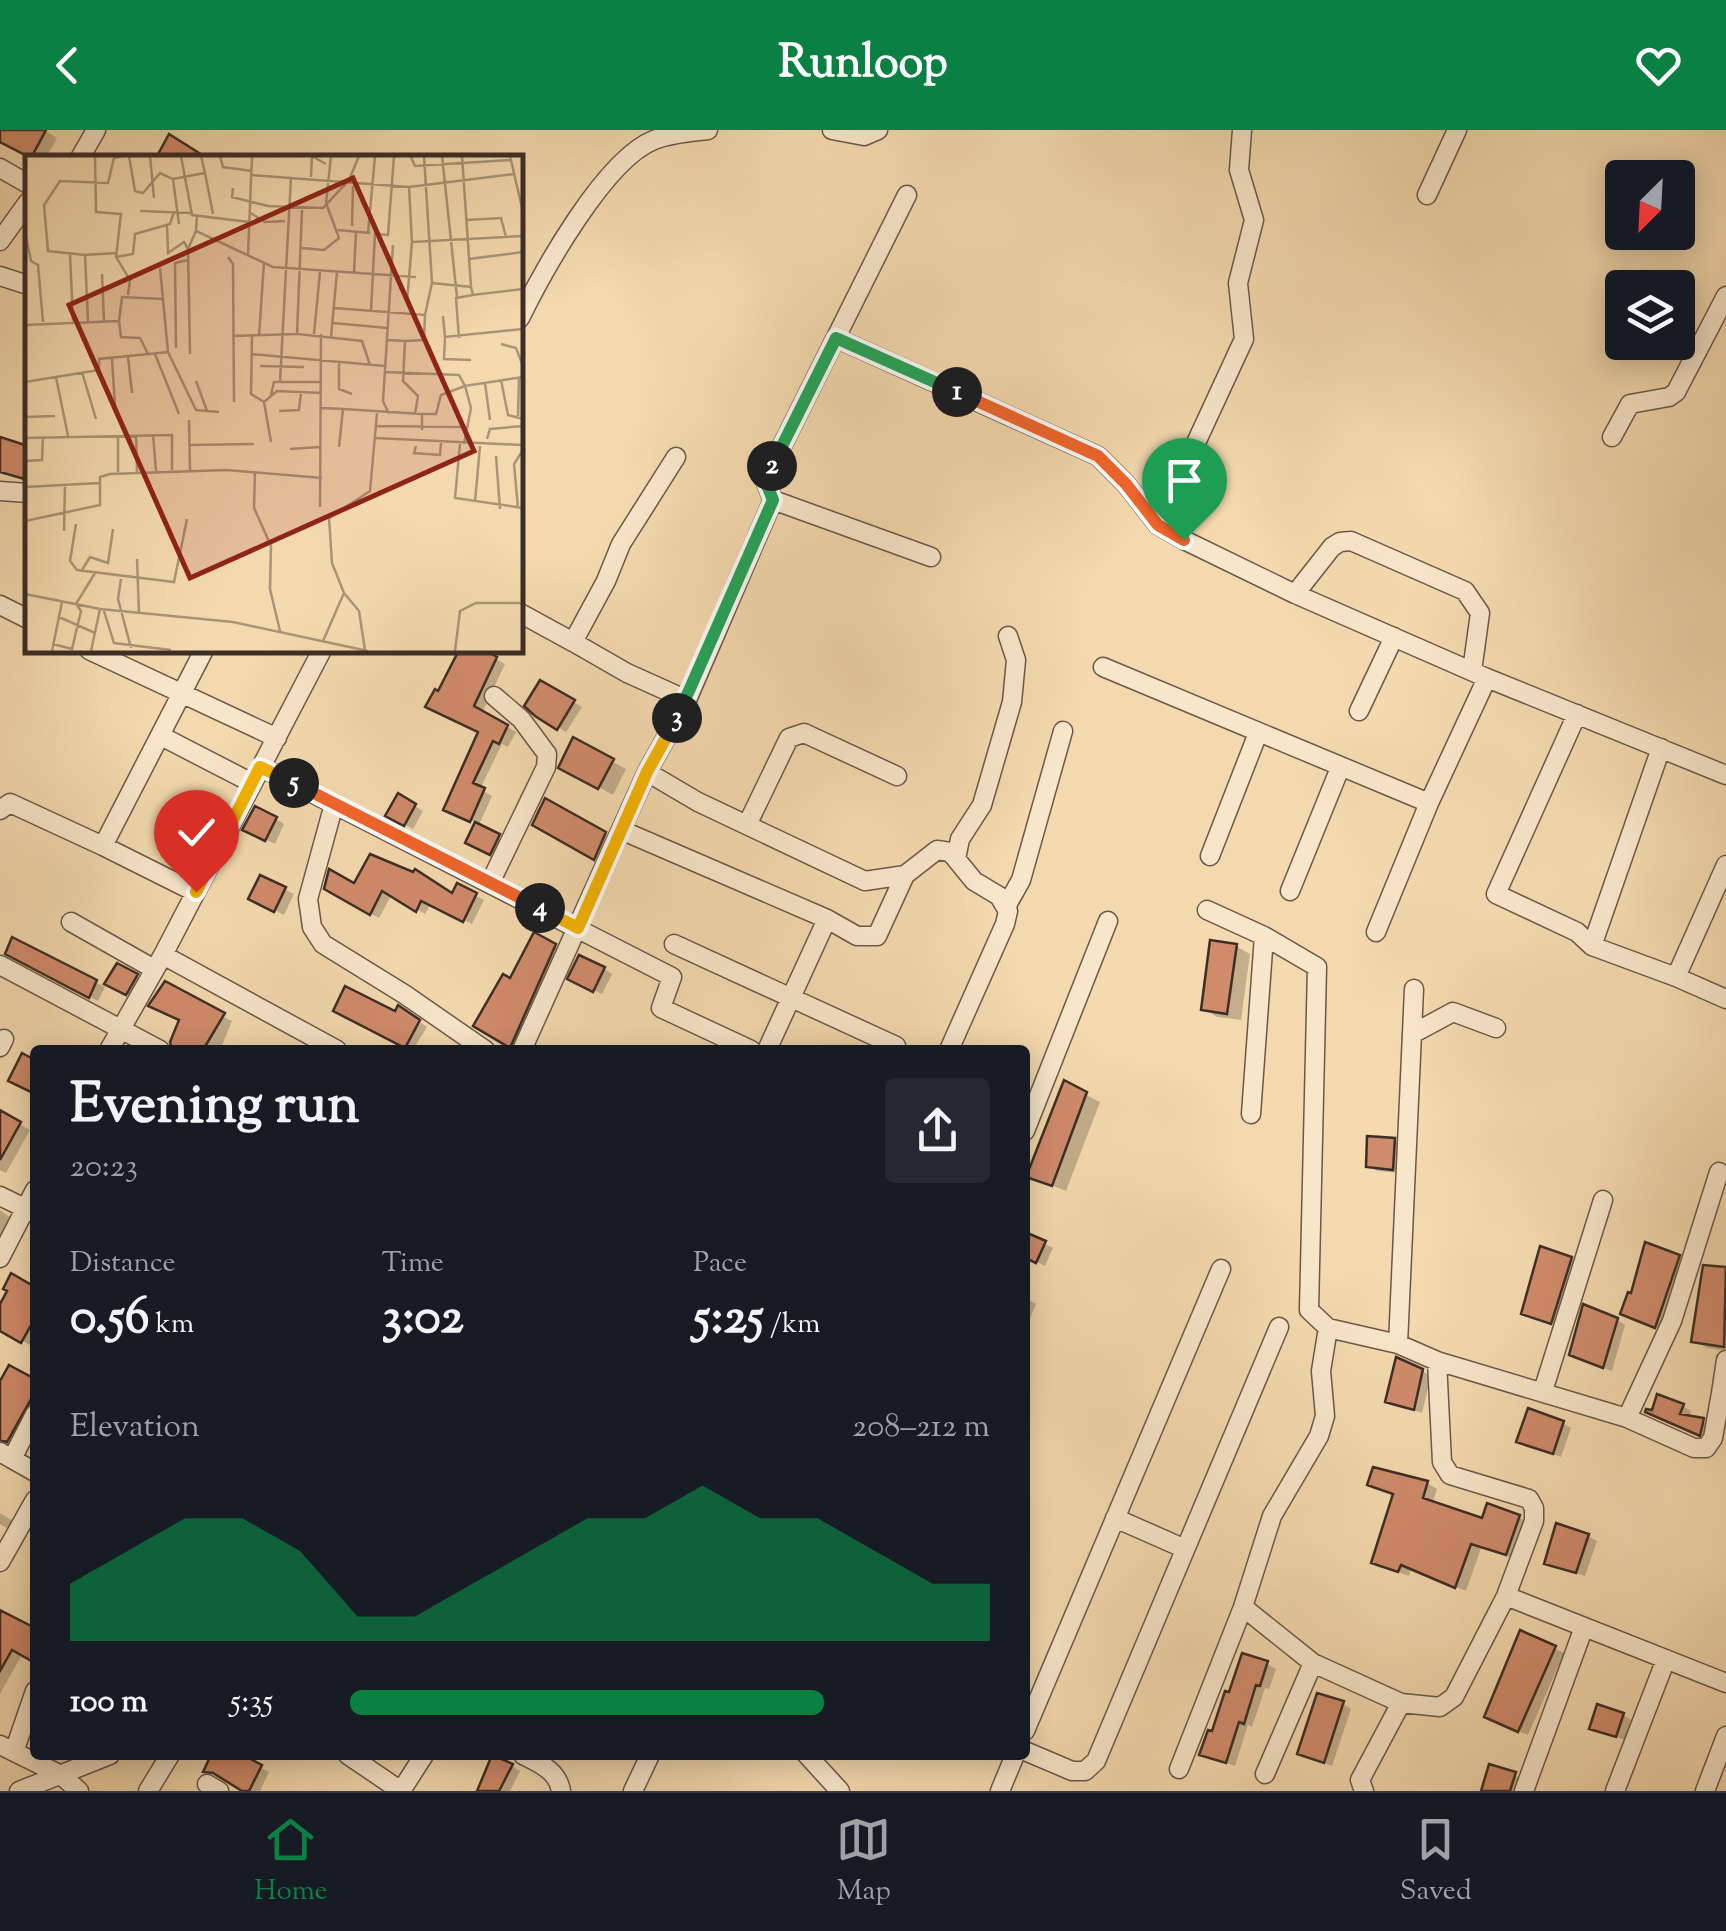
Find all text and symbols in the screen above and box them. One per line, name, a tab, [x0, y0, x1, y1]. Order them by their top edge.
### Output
text: Runloop	[778, 33, 948, 98]
icon: back	[40, 38, 95, 93]
icon: heart	[1631, 38, 1686, 93]
inset map	[25, 155, 522, 652]
north arrow	[1605, 160, 1695, 250]
map controls	[1605, 160, 1695, 360]
button: layers	[1605, 270, 1695, 360]
pin: 1	[932, 367, 982, 417]
text: 1	[952, 372, 962, 412]
pin	[1142, 438, 1227, 541]
pin: 2	[747, 441, 797, 491]
text: 2	[765, 446, 779, 486]
icon: arrive	[1157, 453, 1212, 508]
pin: 3	[652, 693, 702, 743]
text: 3	[671, 698, 683, 738]
pin: 5	[269, 758, 319, 808]
text: 5	[289, 763, 299, 803]
pin	[154, 790, 239, 893]
icon: check	[169, 805, 224, 860]
pin: 4	[515, 883, 565, 933]
text: 4	[533, 888, 547, 928]
text: Evening run	[70, 1068, 359, 1147]
button: share	[885, 1078, 990, 1183]
text: 20:23	[70, 1145, 138, 1191]
text: Distance	[70, 1244, 176, 1284]
text: Time	[382, 1244, 444, 1284]
text: Pace	[693, 1244, 747, 1284]
text: 0.56	[70, 1284, 150, 1356]
text: 3:02	[382, 1284, 464, 1356]
text: 5:25	[693, 1284, 764, 1356]
text: km	[150, 1305, 194, 1345]
text: /km	[764, 1305, 821, 1345]
text: Elevation	[70, 1405, 200, 1451]
text: 208–212 m	[852, 1405, 990, 1451]
text: 100 m	[70, 1680, 148, 1726]
text: 5:35	[230, 1680, 273, 1726]
tab: Home	[254, 1812, 328, 1912]
tab: Map	[836, 1812, 891, 1912]
tab: Saved	[1400, 1812, 1472, 1912]

